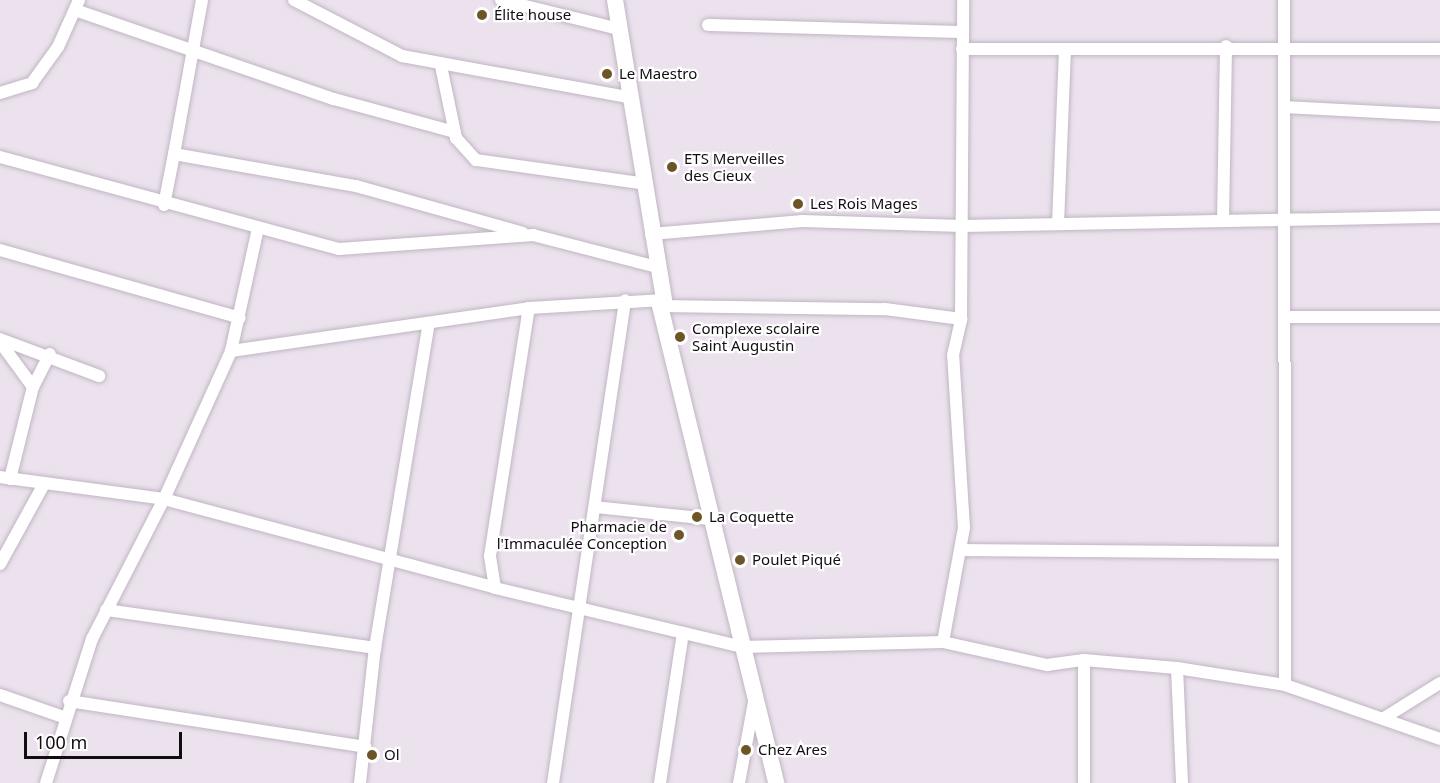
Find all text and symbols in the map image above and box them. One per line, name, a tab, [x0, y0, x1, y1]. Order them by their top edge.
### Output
place label: Élite house	[494, 6, 571, 24]
marker: Élite house	[475, 8, 489, 22]
place label: Le Maestro	[619, 65, 697, 83]
marker: Le Maestro	[600, 67, 614, 81]
place label: ETS Merveilles des Cieux	[684, 149, 784, 184]
marker: ETS Merveilles des Cieux	[665, 160, 679, 174]
place label: Les Rois Mages	[810, 195, 918, 213]
marker: Les Rois Mages	[791, 197, 805, 211]
place label: Complexe scolaire Saint Augustin	[692, 319, 820, 354]
marker: Complexe scolaire Saint Augustin	[673, 330, 687, 344]
place label: La Coquette	[709, 508, 794, 526]
marker: La Coquette	[690, 510, 704, 524]
place label: Pharmacie de l'Immaculée Conception	[497, 517, 667, 552]
marker: Pharmacie de l'Immaculée Conception	[672, 528, 686, 542]
place label: Poulet Piqué	[752, 551, 841, 569]
marker: Poulet Piqué	[733, 553, 747, 567]
scale bar	[27, 720, 184, 758]
text: 100 m	[35, 730, 87, 754]
place label: Chez Ares	[758, 741, 827, 759]
marker: Chez Ares	[739, 743, 753, 757]
place label: Ol	[384, 746, 400, 764]
marker: Ol	[365, 748, 379, 762]

